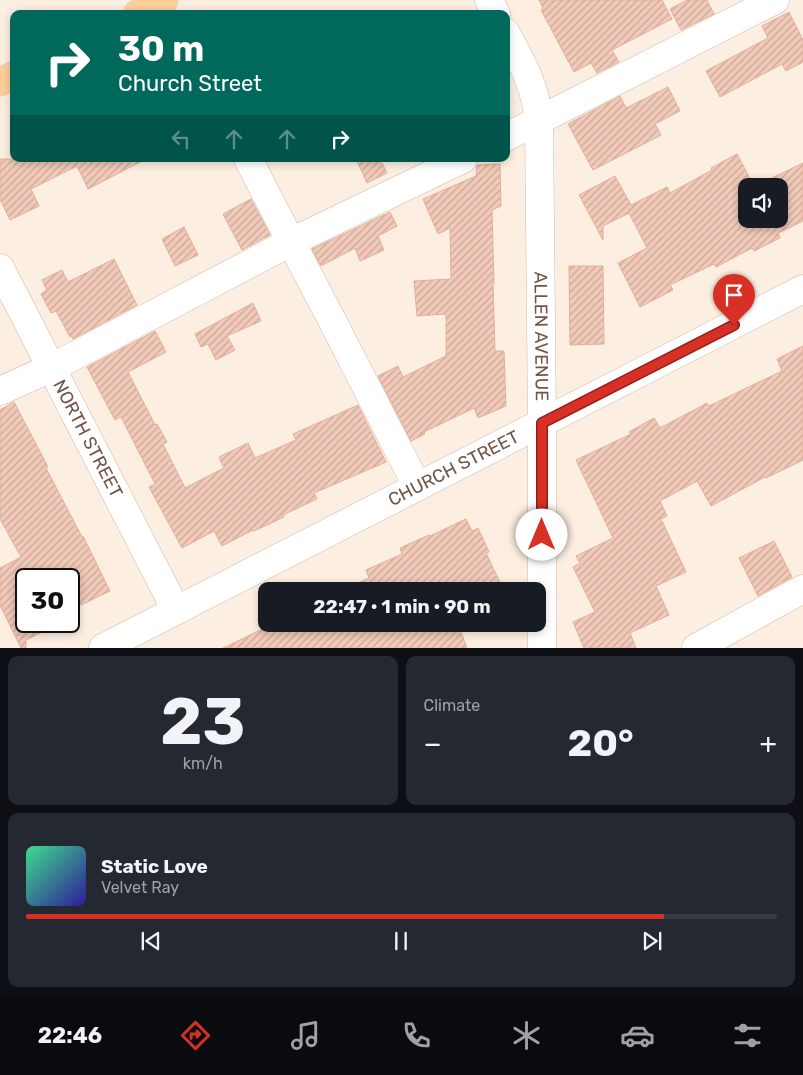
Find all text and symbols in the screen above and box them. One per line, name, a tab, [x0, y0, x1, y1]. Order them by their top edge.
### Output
text: 30 m	[118, 28, 204, 70]
icon: right	[35, 30, 100, 95]
text: Church Street	[118, 70, 262, 97]
icon: left	[167, 125, 195, 153]
icon: ahead	[220, 125, 248, 153]
icon: ahead	[273, 125, 301, 153]
icon: right	[326, 125, 354, 153]
map controls	[738, 178, 788, 228]
button: sound	[738, 178, 788, 228]
street label: ALLEN AVENUE	[529, 271, 553, 401]
pin	[713, 274, 755, 325]
icon: arrive	[720, 281, 748, 309]
street label: NORTH STREET	[48, 376, 127, 501]
street label: CHURCH STREET	[384, 426, 523, 511]
position arrow	[515, 508, 567, 560]
speed limit sign: 30	[15, 568, 80, 633]
text: 22:47 · 1 min · 90 m	[313, 595, 491, 618]
text: 23	[160, 683, 245, 760]
text: Climate	[424, 696, 480, 715]
text: 20°	[568, 720, 634, 766]
text: −	[424, 727, 442, 760]
text: +	[760, 727, 777, 760]
text: km/h	[183, 754, 223, 773]
text: Static Love	[101, 855, 208, 878]
text: Velvet Ray	[101, 878, 179, 897]
icon: previous	[137, 927, 165, 955]
icon: pause	[387, 927, 415, 955]
icon: next	[638, 927, 666, 955]
icon: directions	[178, 1018, 213, 1053]
icon: music	[288, 1018, 323, 1053]
icon: phone	[399, 1018, 434, 1053]
icon: climate	[509, 1018, 544, 1053]
icon: car	[620, 1018, 655, 1053]
icon: filters	[730, 1018, 765, 1053]
text: 22:46	[38, 1022, 102, 1049]

